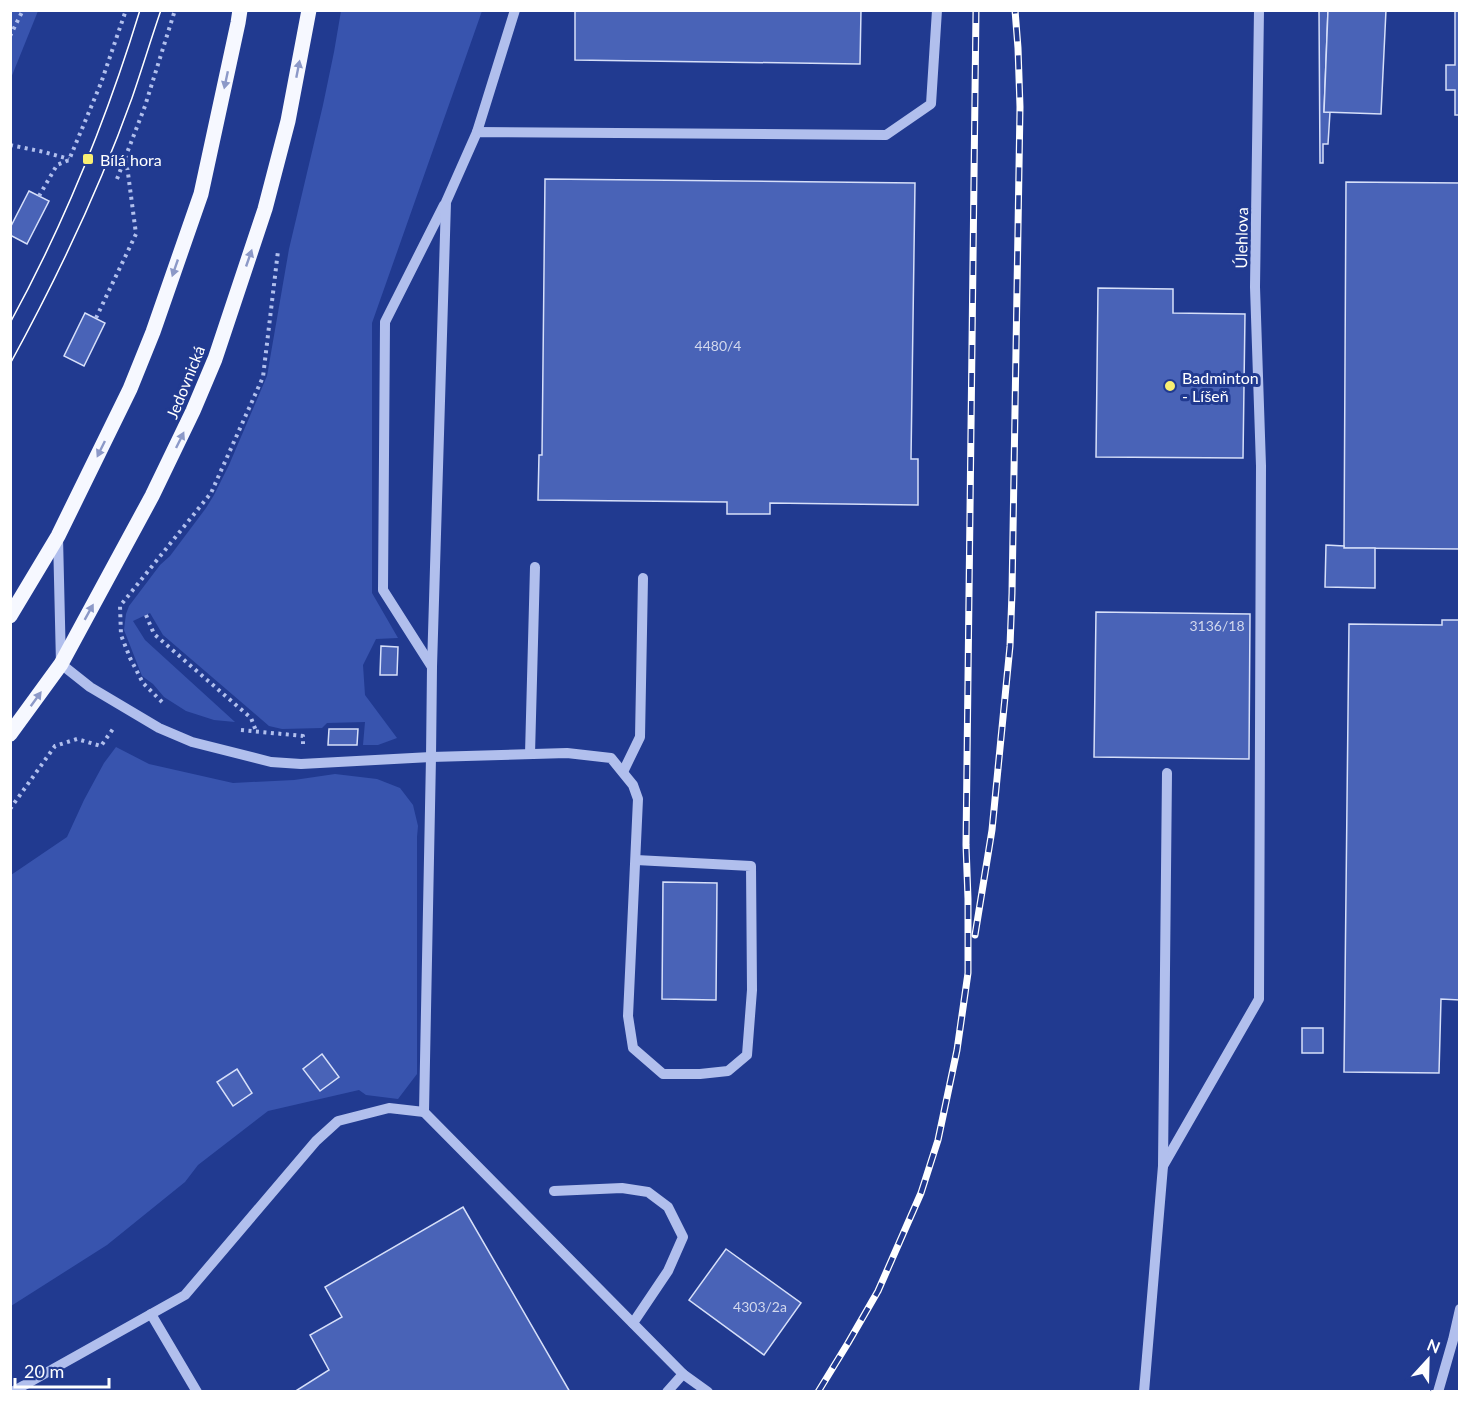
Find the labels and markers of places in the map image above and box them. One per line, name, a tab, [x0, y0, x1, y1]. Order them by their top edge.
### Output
place label: Bílá hora	[100, 150, 162, 169]
marker: Bílá hora	[81, 152, 95, 166]
place label: Badminton - Líšeň	[1182, 368, 1259, 405]
marker: Badminton - Líšeň	[1163, 379, 1177, 393]

